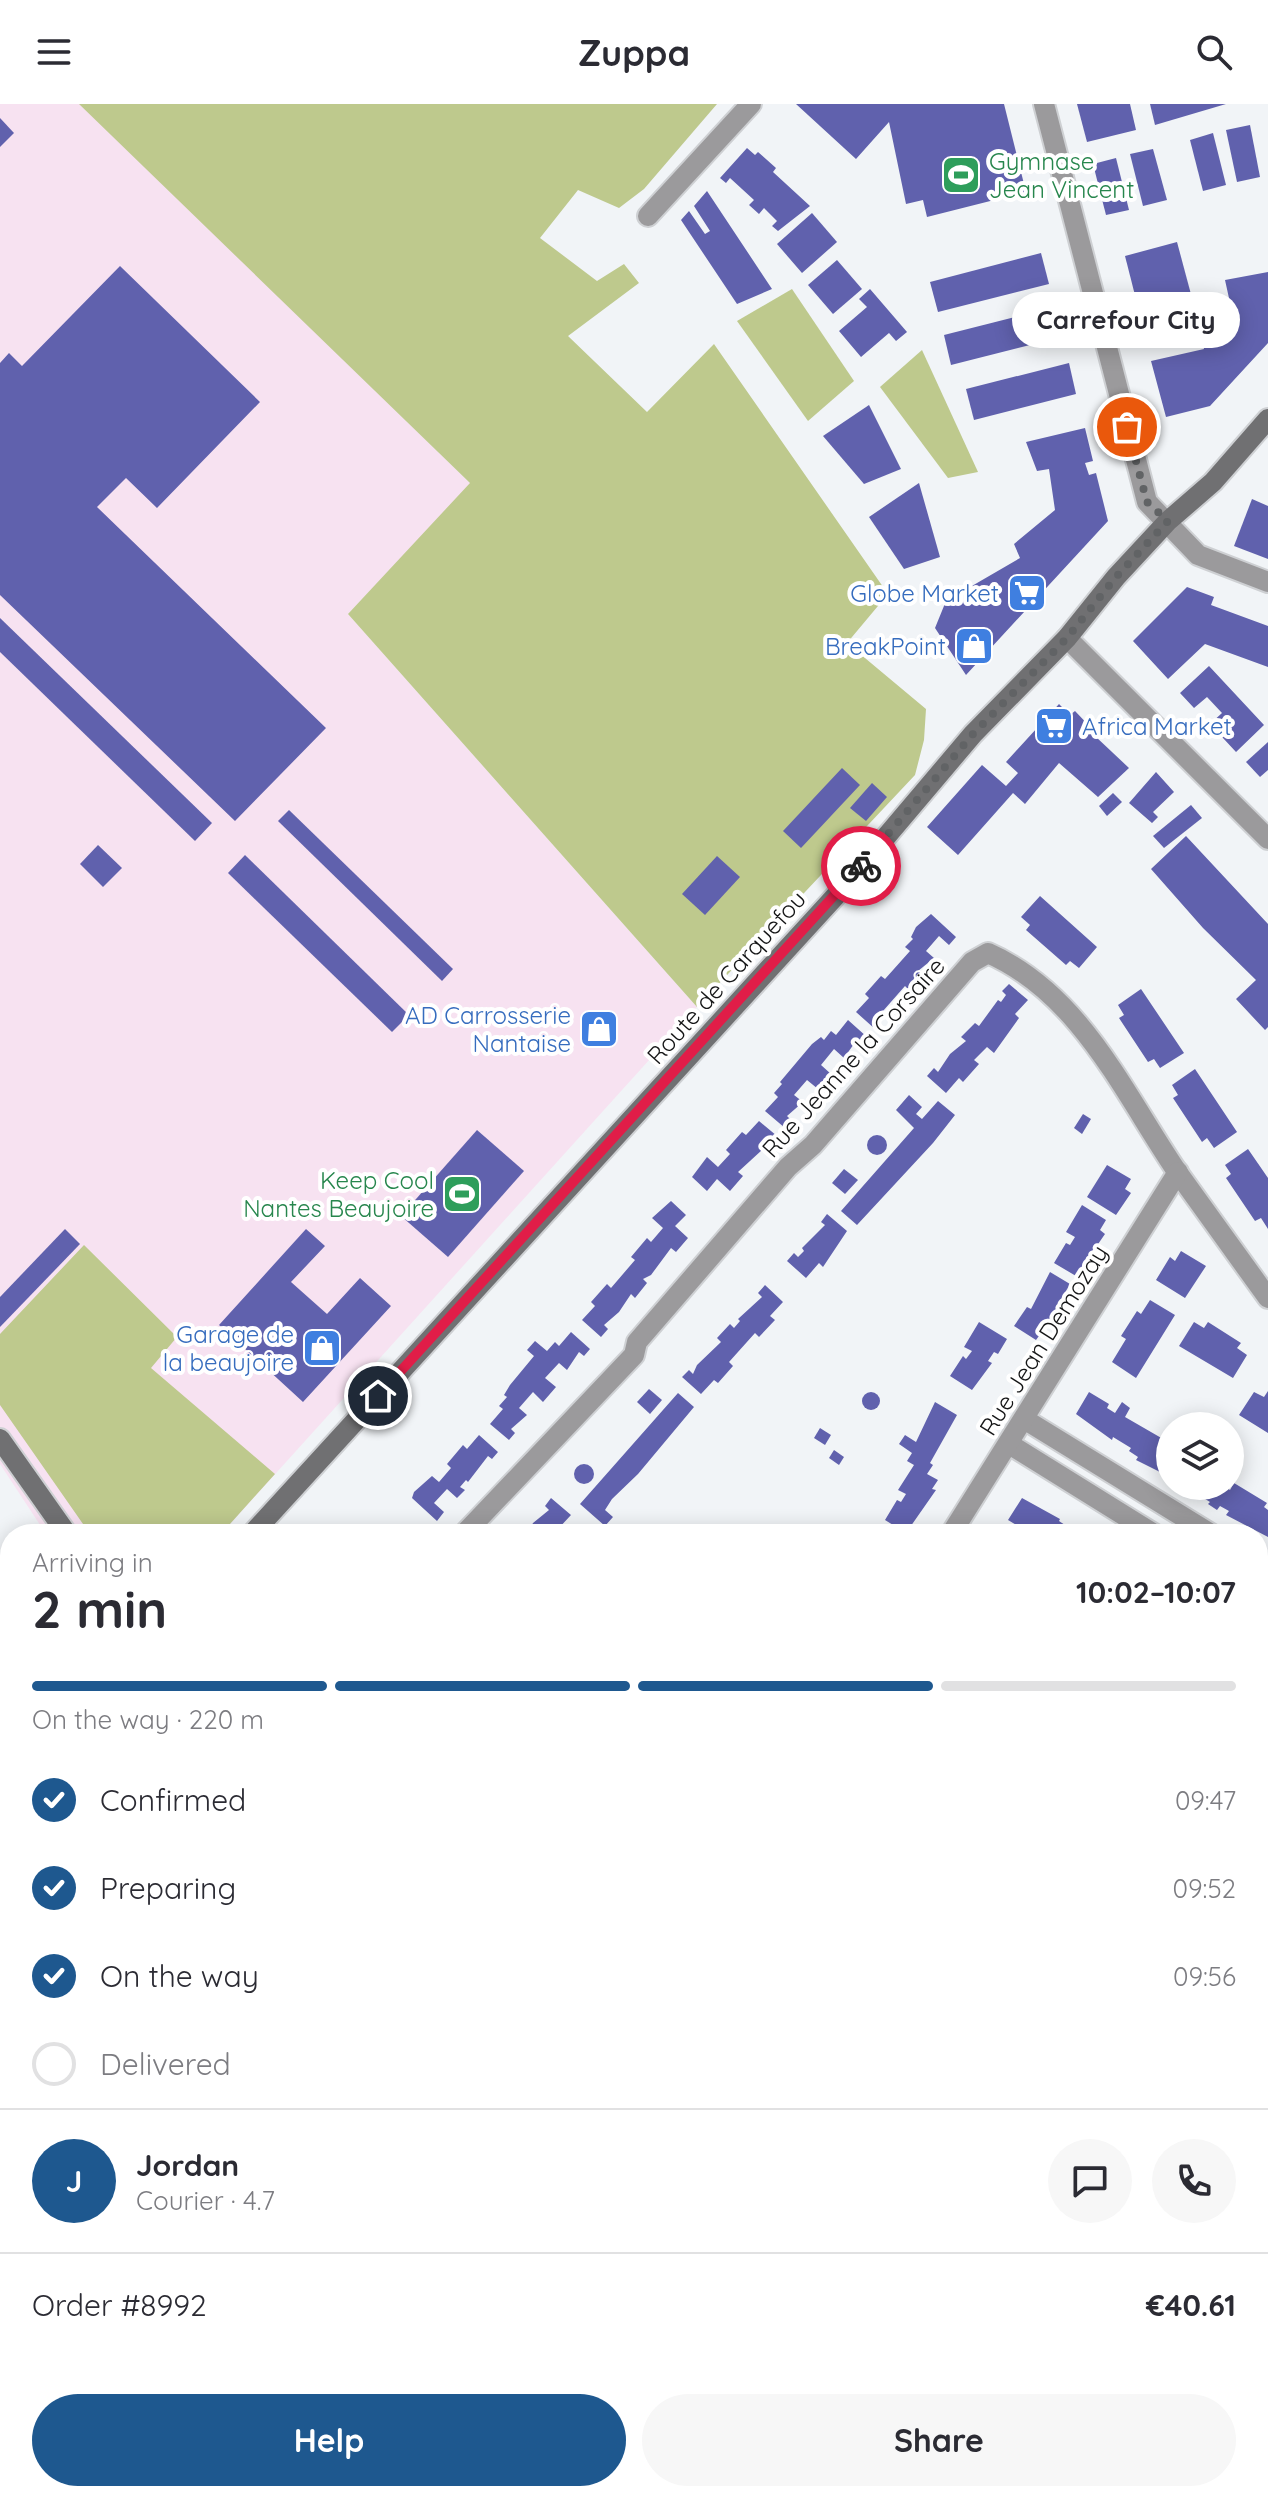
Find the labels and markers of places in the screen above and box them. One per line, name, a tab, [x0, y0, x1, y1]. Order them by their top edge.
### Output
place label: Gymnase Jean Vincent	[989, 146, 1134, 204]
sports icon: Gymnase Jean Vincent	[940, 154, 982, 196]
callout: Carrefour City	[1013, 291, 1241, 347]
pin	[1093, 393, 1161, 461]
supermarket icon: Globe Market	[1006, 572, 1048, 614]
place label: Globe Market	[850, 578, 999, 608]
shop icon: BreakPoint	[953, 625, 995, 667]
place label: BreakPoint	[825, 631, 946, 661]
supermarket icon: Africa Market	[1033, 705, 1075, 747]
place label: Africa Market	[1082, 711, 1232, 741]
place label: AD Carrosserie Nantaise	[405, 1000, 571, 1058]
shop icon: AD Carrosserie Nantaise	[578, 1008, 620, 1050]
place label: Keep Cool Nantes Beaujoire	[243, 1165, 434, 1223]
sports icon: Keep Cool Nantes Beaujoire	[441, 1173, 483, 1215]
place label: Garage de la beaujoire	[163, 1319, 294, 1377]
shop icon: Garage de la beaujoire	[301, 1327, 343, 1369]
pin	[344, 1362, 412, 1430]

